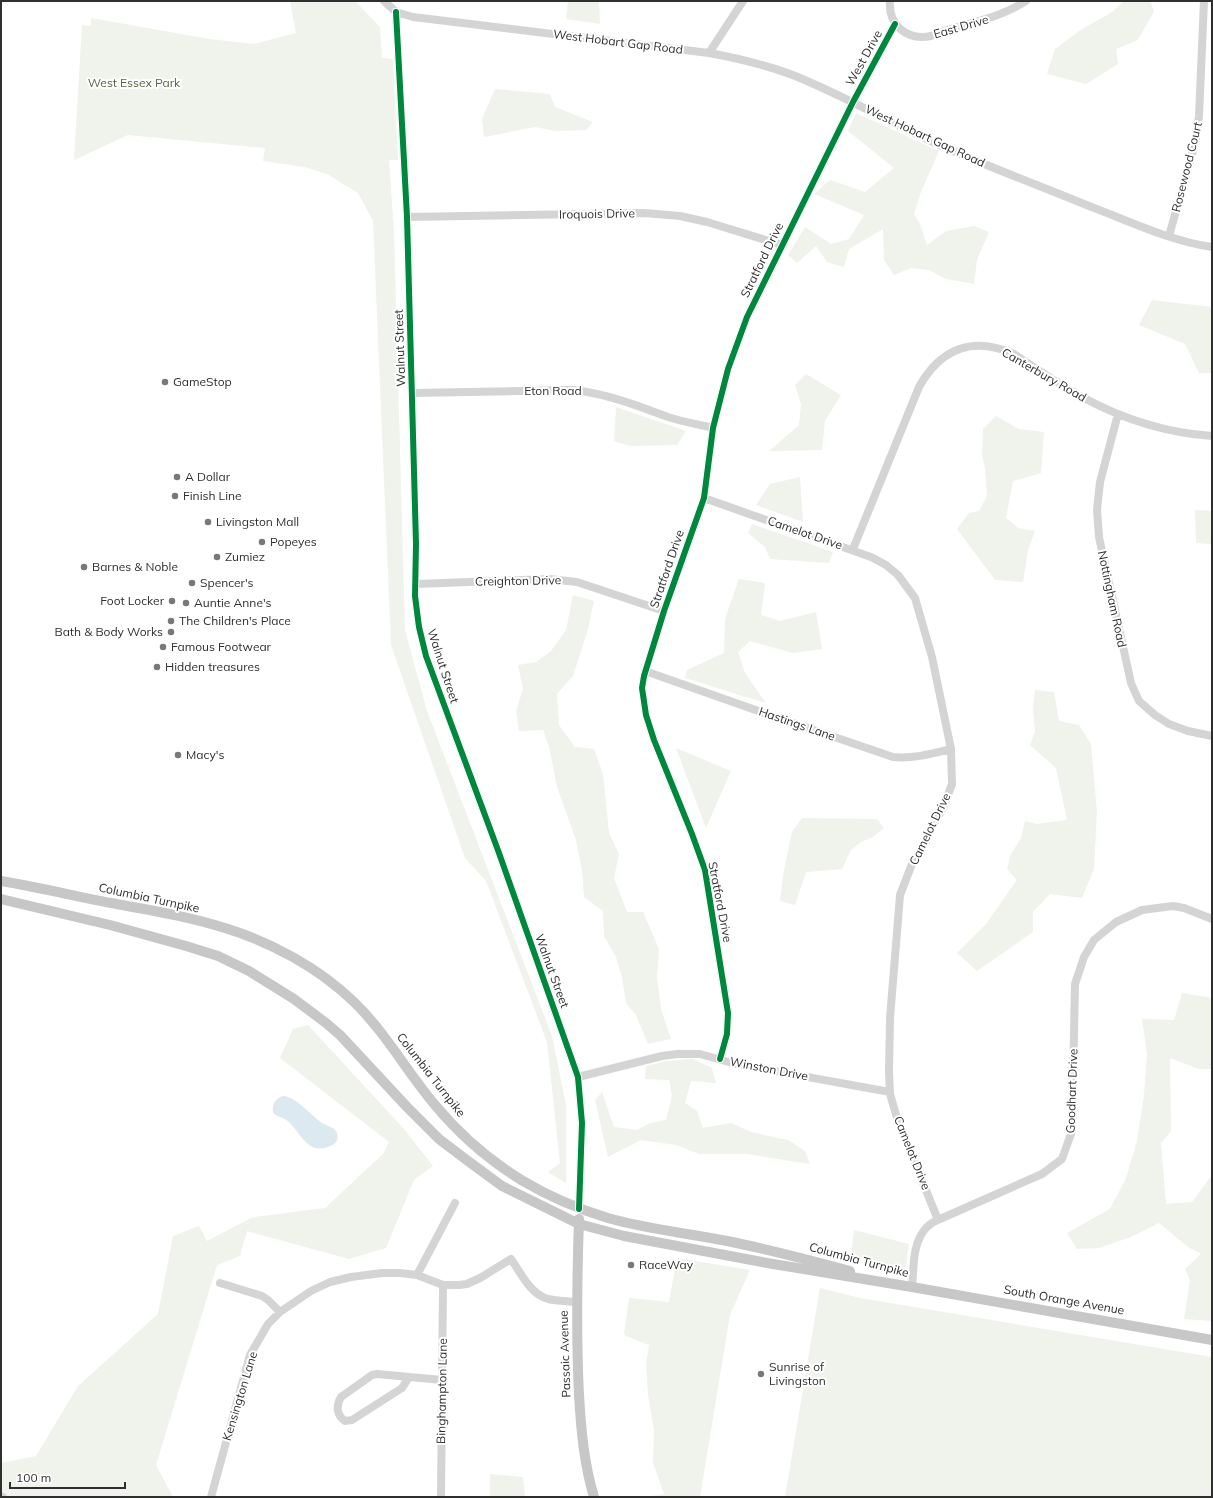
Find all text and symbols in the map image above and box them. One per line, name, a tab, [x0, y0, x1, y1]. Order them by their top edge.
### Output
street label: East Drive	[932, 12, 990, 42]
street label: West Hobart Gap Road	[552, 26, 684, 57]
street label: West Drive	[842, 27, 885, 88]
park label: West Essex Park	[88, 75, 181, 90]
street label: West Hobart Gap Road	[863, 101, 988, 170]
street label: Rosewood Court	[1168, 120, 1205, 213]
street label: Iroquois Drive	[559, 205, 635, 222]
street label: Stratford Drive	[737, 220, 786, 300]
street label: Walnut Street	[391, 309, 408, 387]
street label: Canterbury Road	[999, 344, 1089, 405]
place label: GameStop	[173, 374, 232, 389]
marker: GameStop	[160, 377, 170, 387]
street label: Eton Road	[524, 383, 582, 398]
place label: A Dollar	[185, 469, 231, 484]
marker: A Dollar	[172, 472, 182, 482]
place label: Finish Line	[183, 488, 242, 503]
marker: Finish Line	[170, 491, 180, 501]
street label: Camelot Drive	[766, 513, 845, 552]
place label: Livingston Mall	[216, 514, 299, 529]
marker: Livingston Mall	[203, 517, 213, 527]
street label: Stratford Drive	[646, 528, 687, 610]
place label: Popeyes	[270, 534, 317, 549]
marker: Popeyes	[257, 537, 267, 547]
place label: Zumiez	[225, 549, 265, 564]
street label: Nottingham Road	[1095, 549, 1130, 649]
marker: Zumiez	[212, 552, 222, 562]
place label: Barnes & Noble	[92, 559, 178, 574]
marker: Barnes & Noble	[79, 562, 89, 572]
street label: Creighton Drive	[475, 572, 561, 589]
place label: Spencer's	[200, 575, 254, 590]
marker: Spencer's	[187, 578, 197, 588]
place label: Foot Locker	[100, 593, 165, 608]
place label: Auntie Anne's	[194, 595, 272, 610]
marker: Foot Locker	[167, 596, 177, 606]
marker: Auntie Anne's	[181, 598, 191, 608]
place label: The Children's Place	[179, 613, 291, 628]
marker: The Children's Place	[166, 616, 176, 626]
place label: Bath & Body Works	[55, 624, 163, 639]
marker: Bath & Body Works	[166, 627, 176, 637]
street label: Walnut Street	[424, 627, 463, 705]
place label: Famous Footwear	[171, 639, 272, 654]
marker: Famous Footwear	[158, 642, 168, 652]
place label: Hidden treasures	[165, 659, 260, 674]
marker: Hidden treasures	[152, 662, 162, 672]
street label: Hastings Lane	[757, 703, 837, 744]
place label: Macy's	[186, 747, 225, 762]
marker: Macy's	[173, 750, 183, 760]
street label: Camelot Drive	[906, 790, 953, 867]
street label: Stratford Drive	[705, 860, 736, 943]
street label: Columbia Turnpike	[97, 880, 201, 916]
street label: Walnut Street	[532, 932, 573, 1010]
street label: Columbia Turnpike	[394, 1030, 469, 1120]
street label: Goodhart Drive	[1063, 1048, 1080, 1134]
street label: Winston Drive	[729, 1054, 809, 1083]
street label: Camelot Drive	[891, 1114, 934, 1192]
street label: Columbia Turnpike	[808, 1239, 911, 1280]
place label: RaceWay	[639, 1257, 694, 1272]
marker: RaceWay	[626, 1260, 636, 1270]
street label: South Orange Avenue	[1003, 1282, 1126, 1317]
street label: Passaic Avenue	[555, 1310, 574, 1398]
street label: Binghampton Lane	[433, 1338, 450, 1444]
street label: Kensington Lane	[219, 1349, 260, 1442]
place label: Sunrise of Livingston	[769, 1359, 826, 1388]
marker: Sunrise of Livingston	[756, 1369, 766, 1379]
scale bar	[10, 1464, 125, 1490]
text: 100 m	[16, 1470, 51, 1485]

